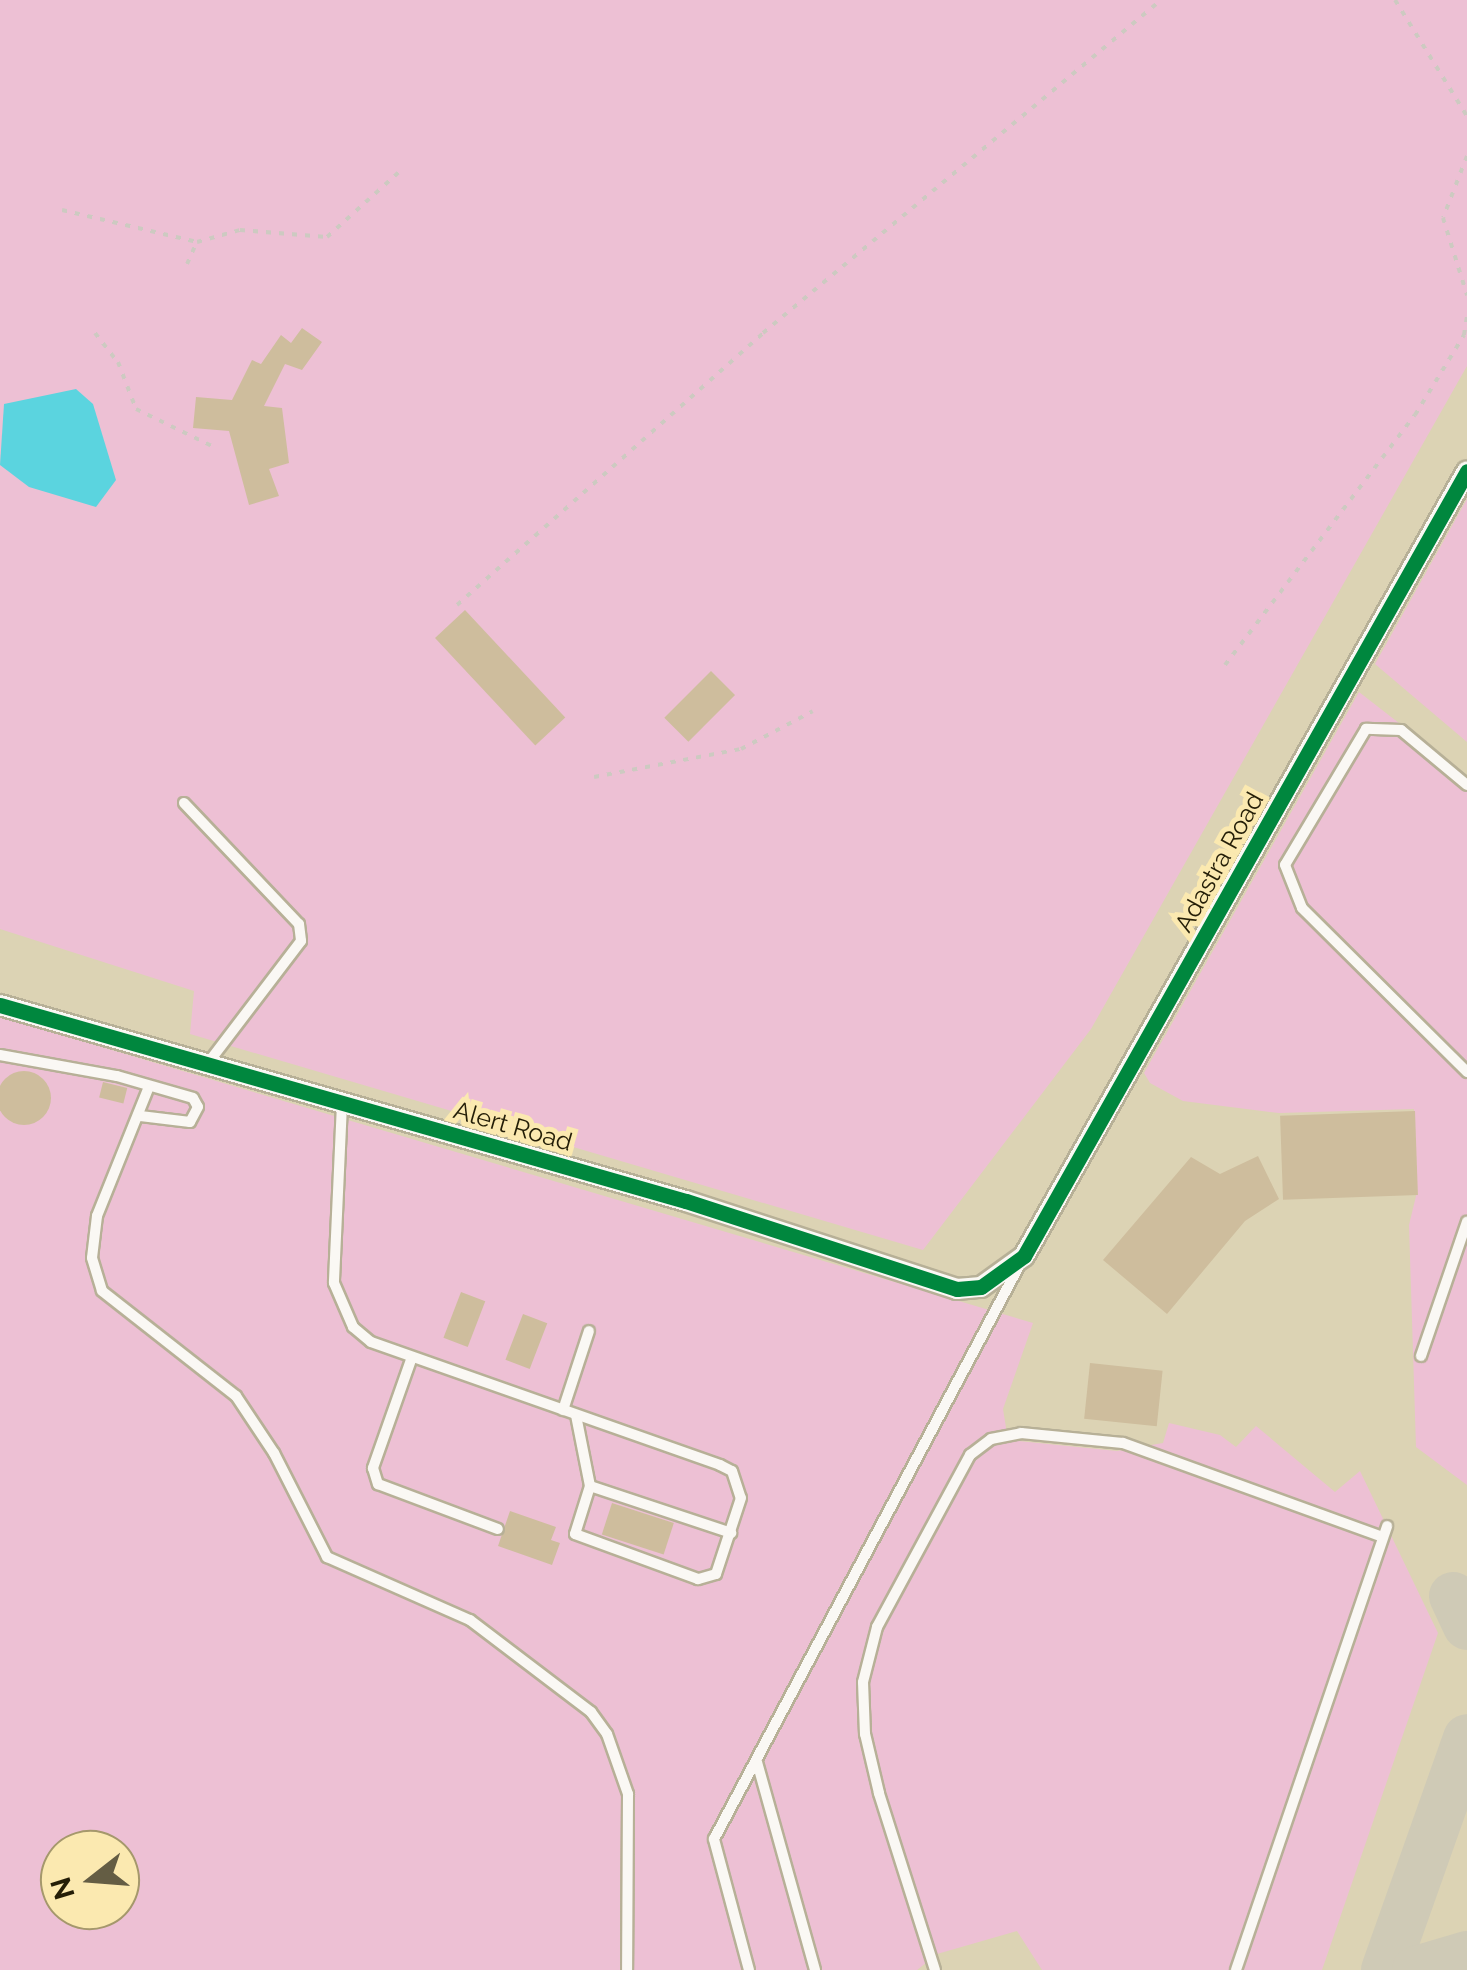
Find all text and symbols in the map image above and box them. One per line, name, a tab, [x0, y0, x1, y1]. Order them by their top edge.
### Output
street label: Adastra Road	[1168, 787, 1270, 937]
street label: Alert Road	[450, 1095, 576, 1157]
north arrow	[40, 1830, 140, 1930]
text: N	[44, 1873, 82, 1903]

